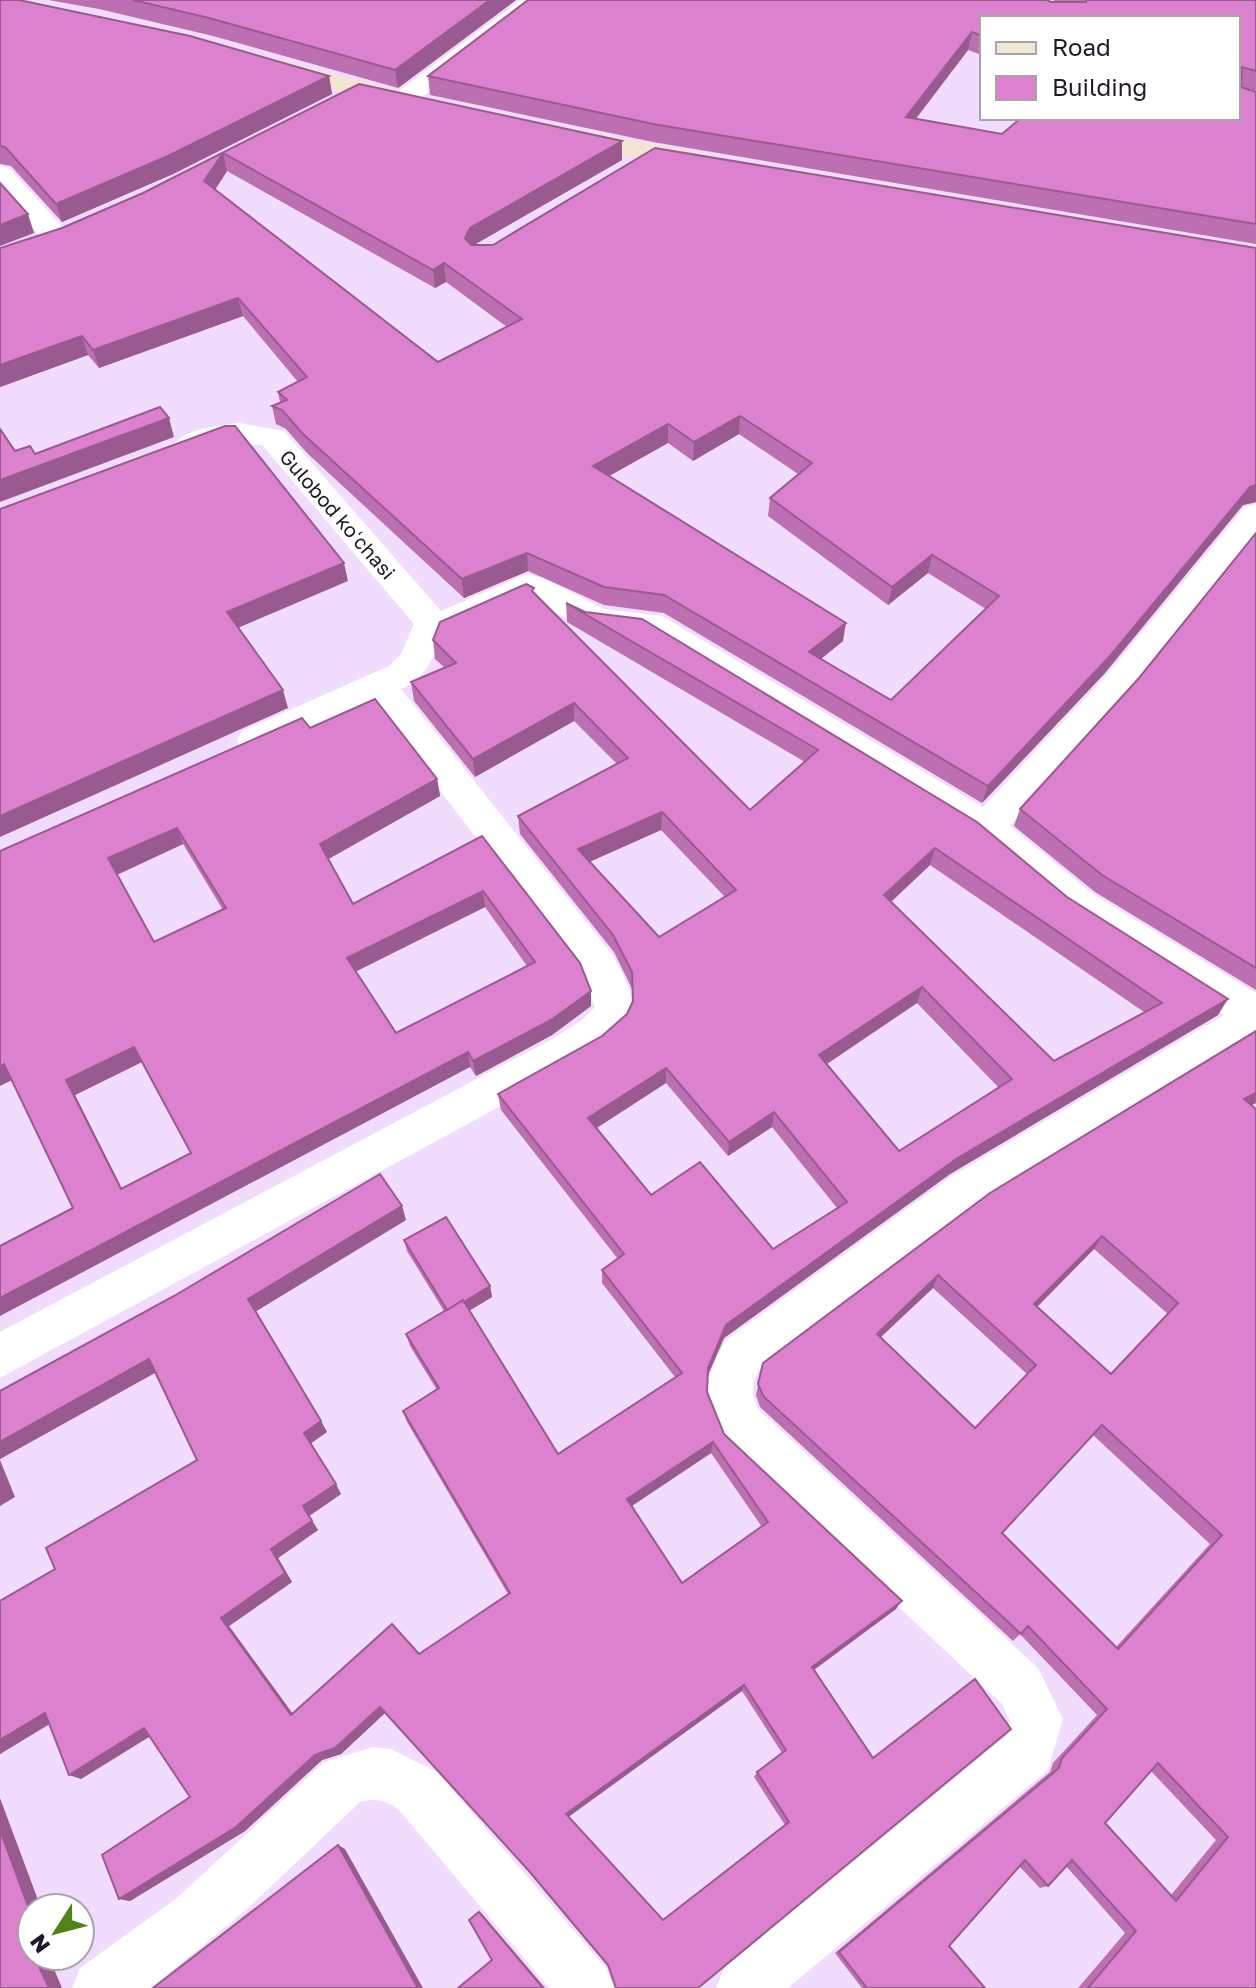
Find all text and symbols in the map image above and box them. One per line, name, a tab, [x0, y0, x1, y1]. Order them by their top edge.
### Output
legend	[980, 16, 1240, 120]
text: Road	[1052, 32, 1111, 61]
text: Building	[1052, 72, 1147, 101]
street label: Gulobod koʻchasi	[275, 444, 401, 584]
north arrow	[16, 1892, 96, 1972]
text: N	[24, 1929, 55, 1959]

